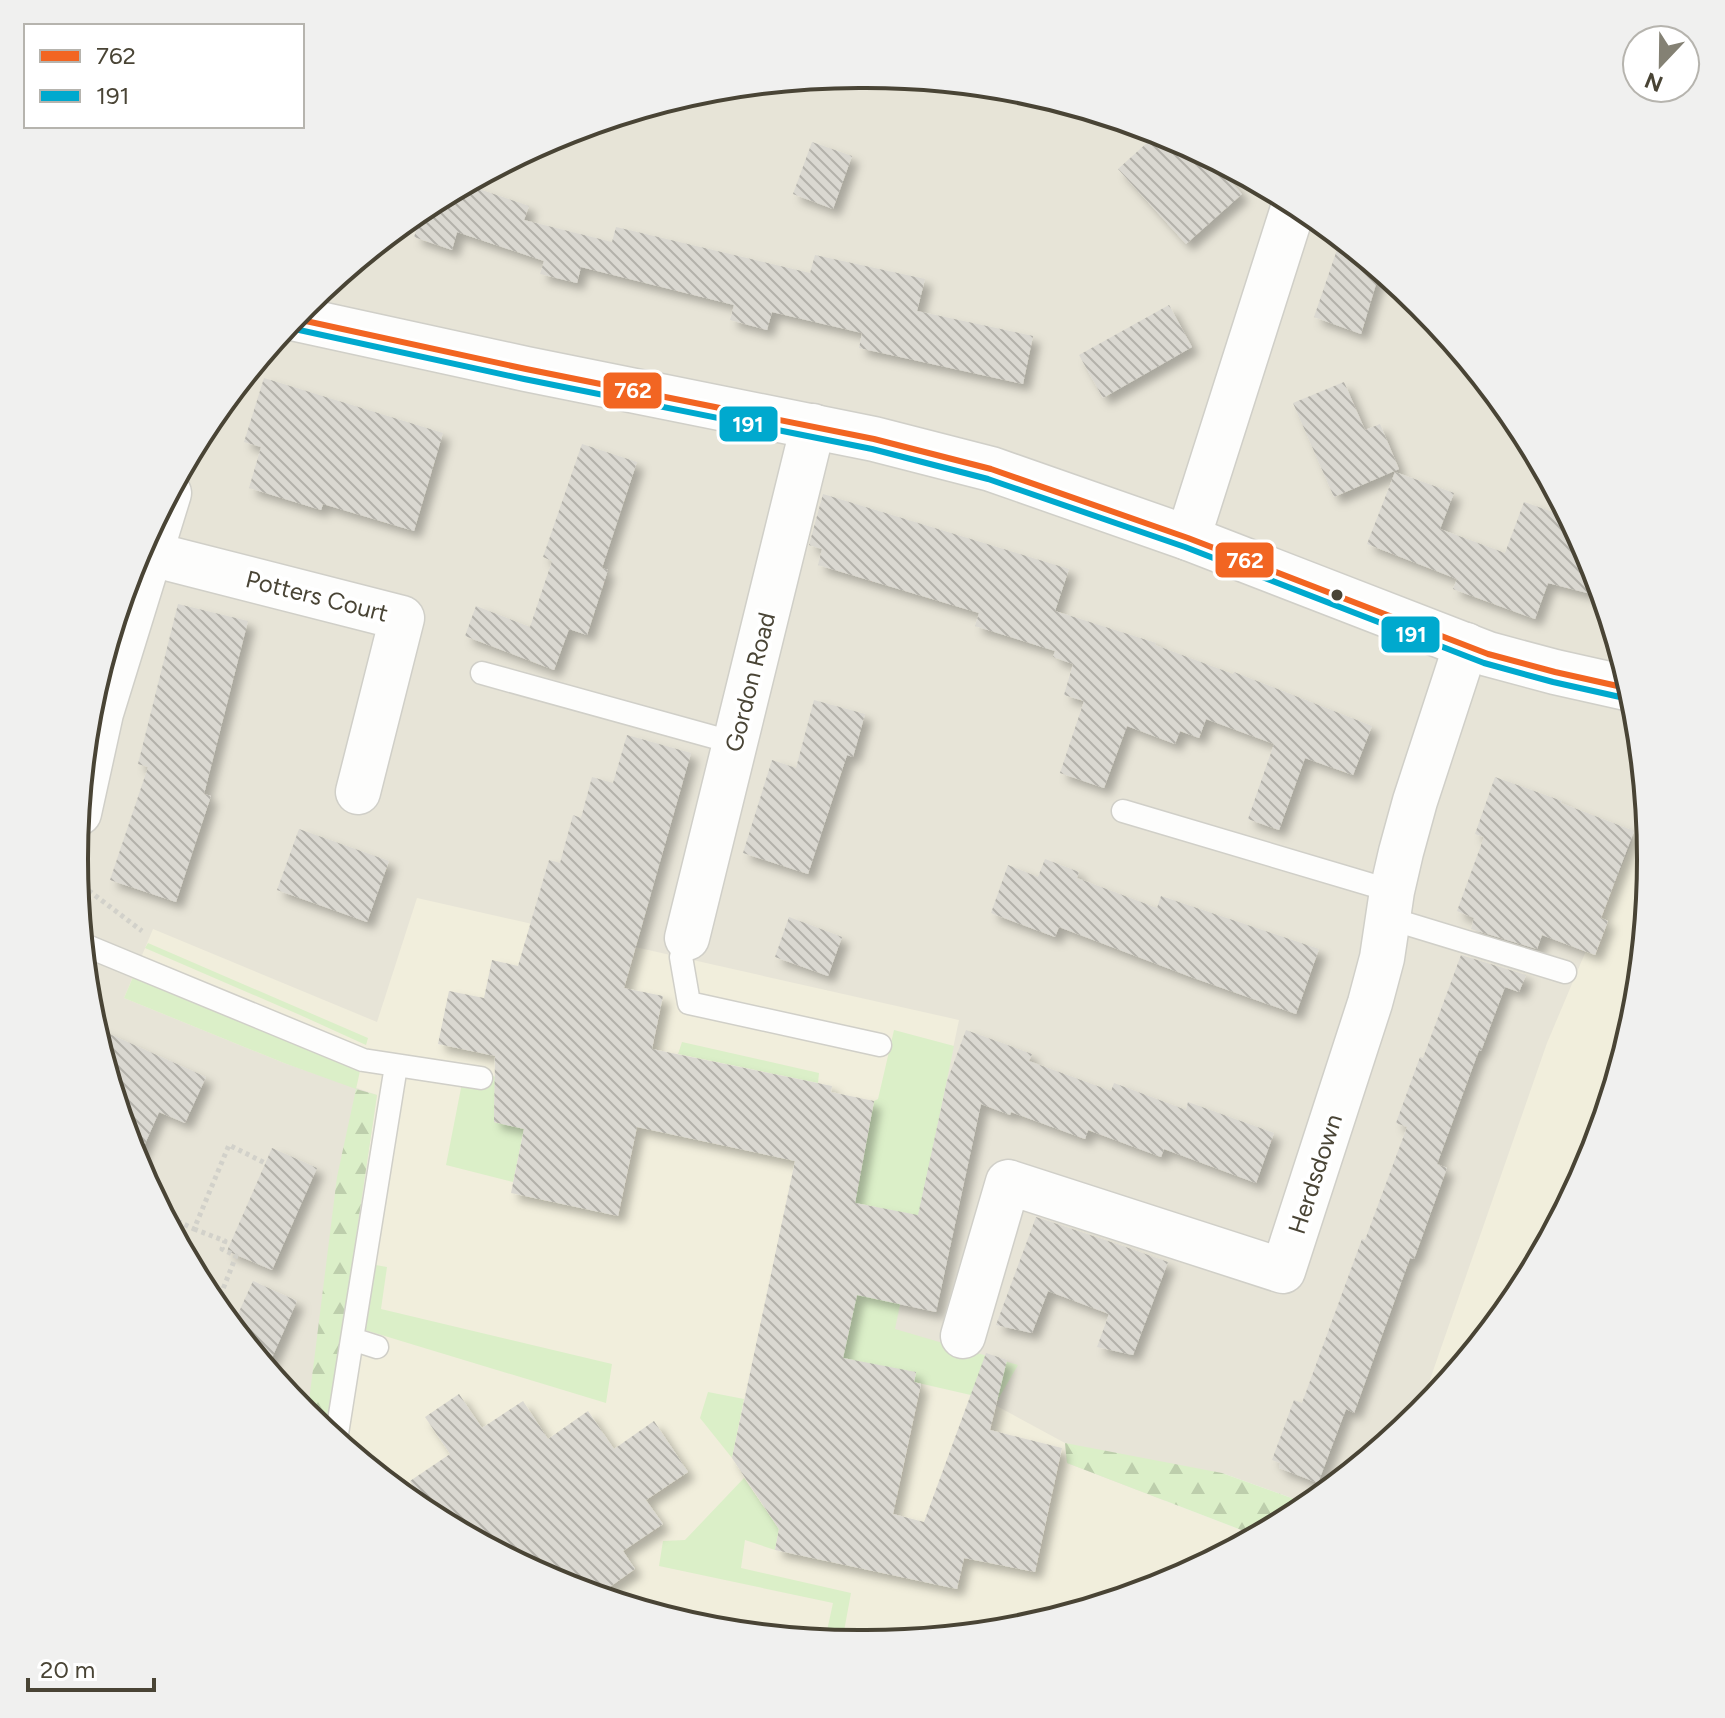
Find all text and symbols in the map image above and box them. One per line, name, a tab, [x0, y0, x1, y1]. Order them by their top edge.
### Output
legend	[24, 24, 304, 128]
north arrow	[1621, 24, 1701, 104]
text: 762	[96, 41, 136, 70]
text: N	[1641, 66, 1667, 98]
text: 191	[96, 81, 129, 110]
line badge: 762	[602, 371, 663, 410]
text: 762	[614, 377, 652, 404]
line badge: 191	[718, 405, 779, 443]
text: 191	[732, 411, 764, 438]
line badge: 762	[1214, 541, 1275, 579]
text: 762	[1226, 547, 1264, 574]
street label: Potters Court	[243, 564, 391, 628]
unlabelled marker	[1329, 587, 1345, 603]
street label: Gordon Road	[719, 609, 781, 755]
line badge: 191	[1380, 615, 1441, 654]
text: 191	[1395, 621, 1427, 648]
street label: Herdsdown	[1282, 1110, 1348, 1238]
scale bar	[28, 1642, 154, 1692]
text: 20 m	[40, 1655, 95, 1684]

